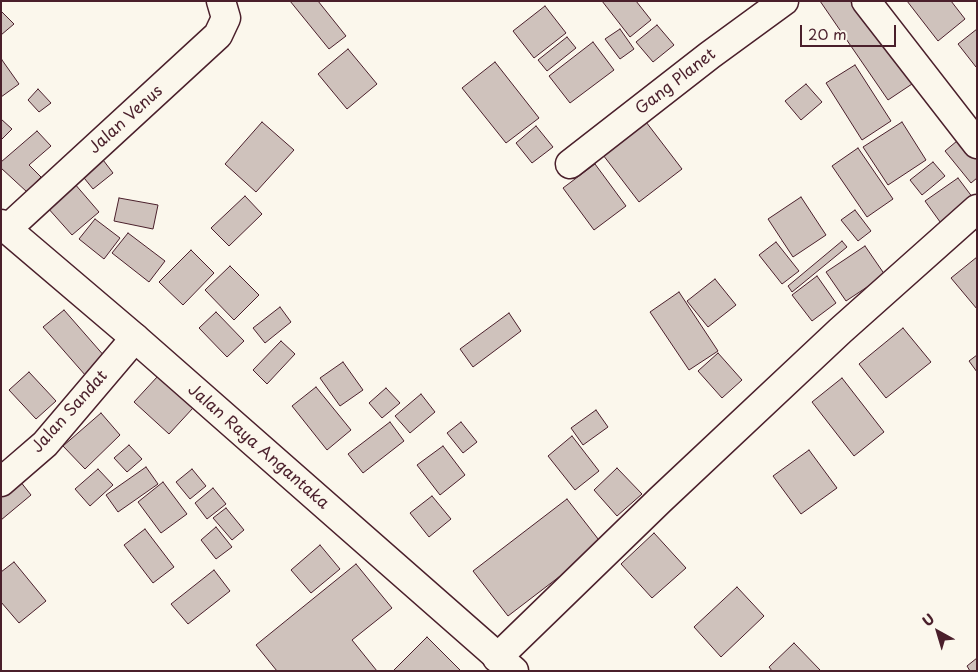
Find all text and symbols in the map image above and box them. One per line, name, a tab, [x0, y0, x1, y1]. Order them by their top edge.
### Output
scale bar	[803, 15, 899, 47]
text: 20 m	[808, 22, 847, 45]
street label: Gang Planet	[632, 45, 720, 119]
street label: Jalan Venus	[85, 82, 167, 158]
street label: Jalan Sandat	[28, 367, 112, 457]
street label: Jalan Raya Angantaka	[183, 380, 333, 514]
north arrow	[913, 607, 963, 657]
text: U	[917, 608, 939, 631]

